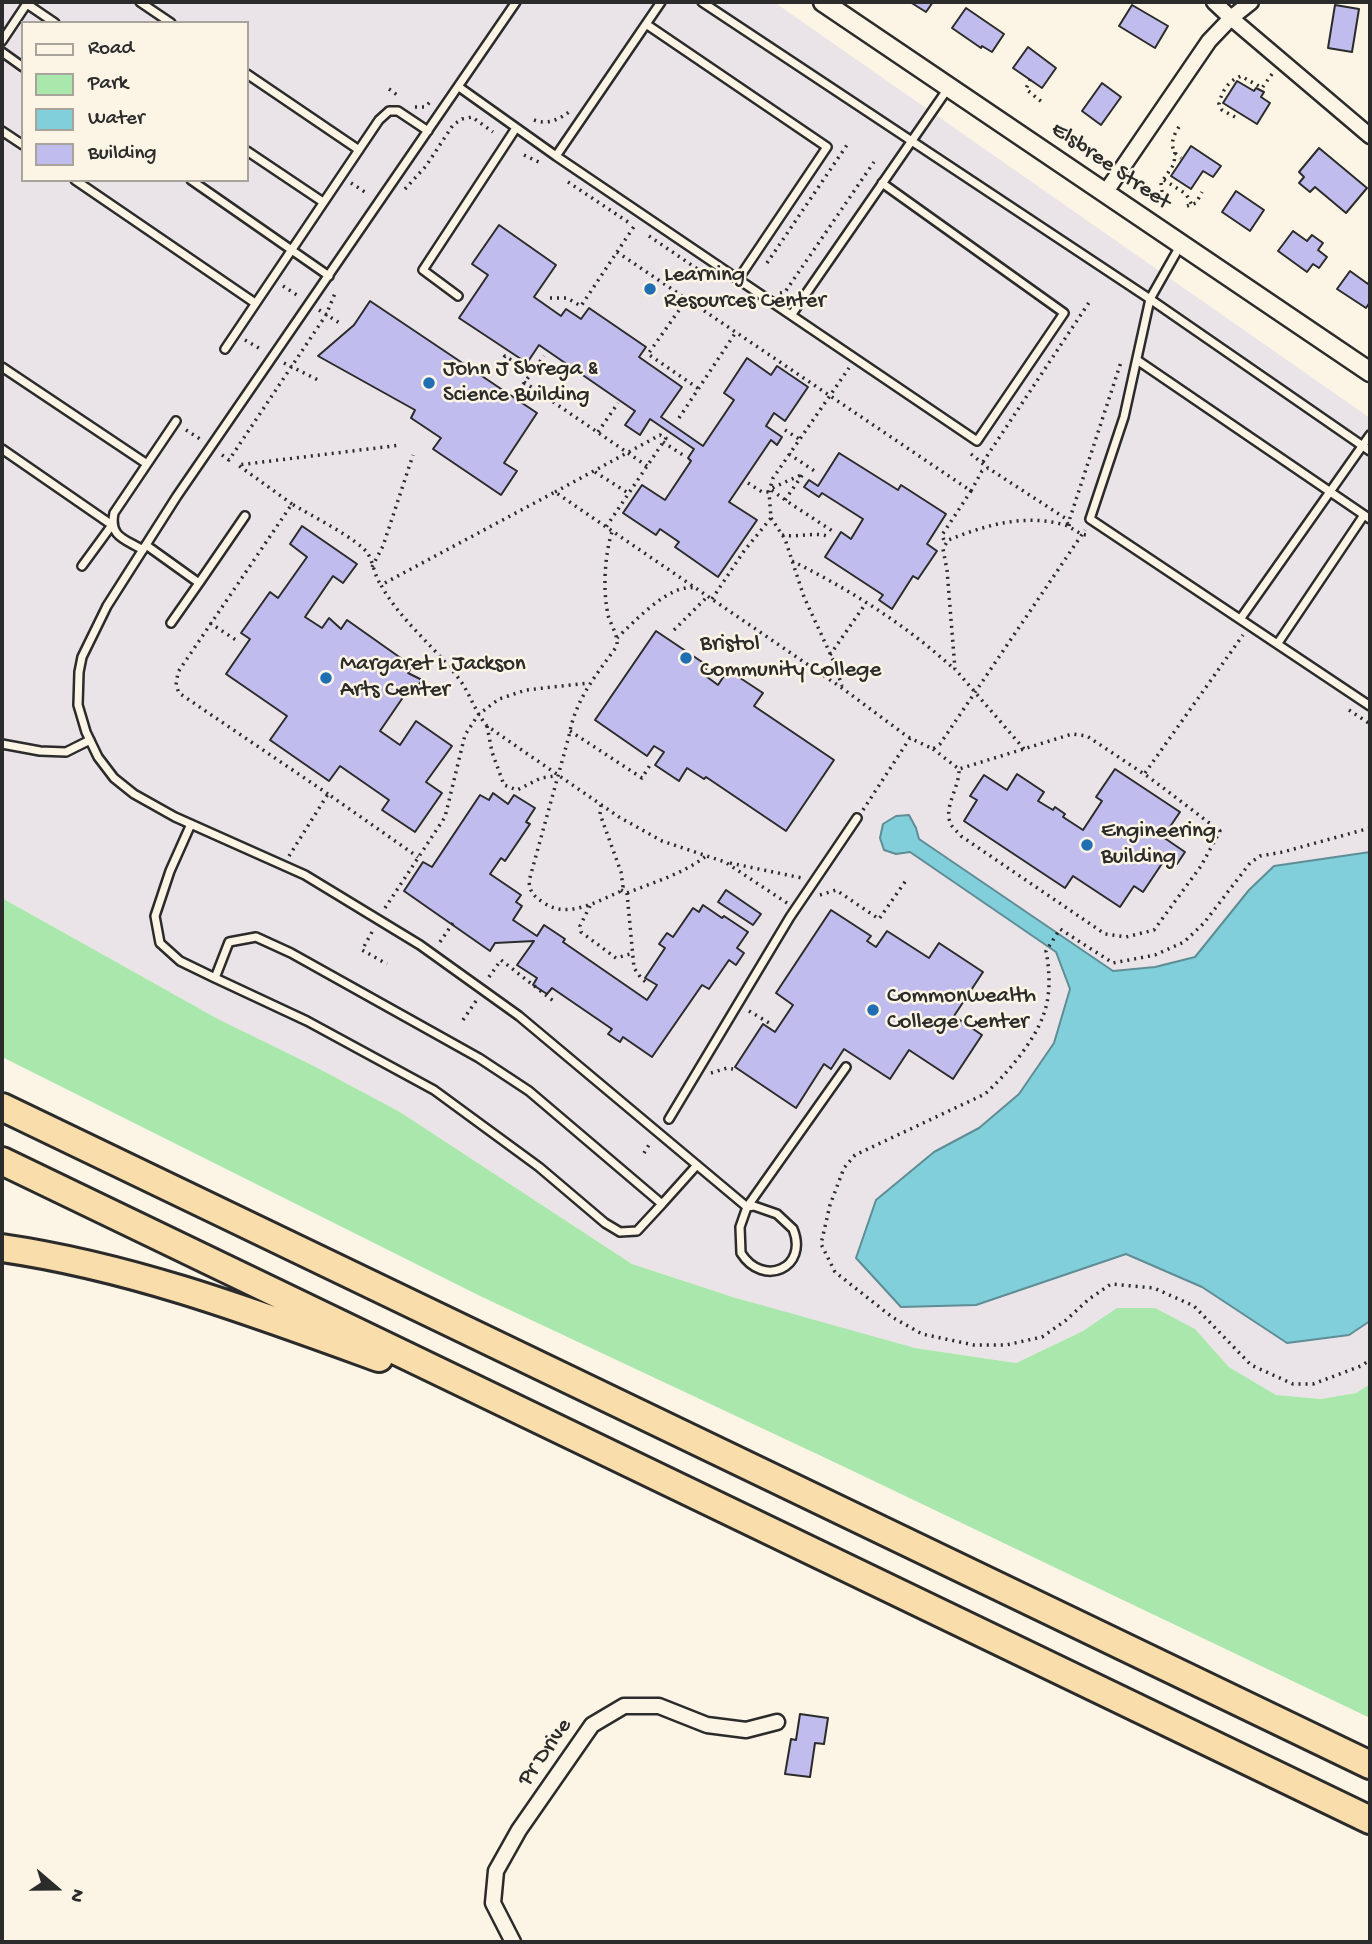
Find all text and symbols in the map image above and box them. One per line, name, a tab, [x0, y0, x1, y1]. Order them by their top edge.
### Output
legend	[21, 21, 248, 182]
text: Road	[88, 37, 134, 62]
text: Park	[88, 72, 128, 97]
text: Water	[88, 107, 144, 132]
street label: Elsbree Street	[1045, 117, 1175, 217]
text: Building	[88, 142, 157, 167]
place label: Learning Resources Center	[664, 262, 826, 316]
marker: Learning Resources Center	[642, 281, 658, 297]
place label: John J Sbrega & Science Building	[443, 356, 598, 410]
marker: John J Sbrega & Science Building	[421, 375, 437, 391]
place label: Bristol Community College	[700, 631, 881, 685]
marker: Bristol Community College	[678, 650, 694, 666]
place label: Margaret L Jackson Arts Center	[340, 651, 526, 705]
marker: Margaret L Jackson Arts Center	[318, 670, 334, 686]
place label: Engineering Building	[1101, 818, 1216, 872]
marker: Engineering Building	[1079, 837, 1095, 853]
place label: Commonwealth College Center	[887, 983, 1036, 1037]
marker: Commonwealth College Center	[865, 1002, 881, 1018]
street label: Pr Drive	[513, 1714, 579, 1792]
north arrow	[21, 1853, 91, 1923]
text: N	[63, 1886, 89, 1905]

